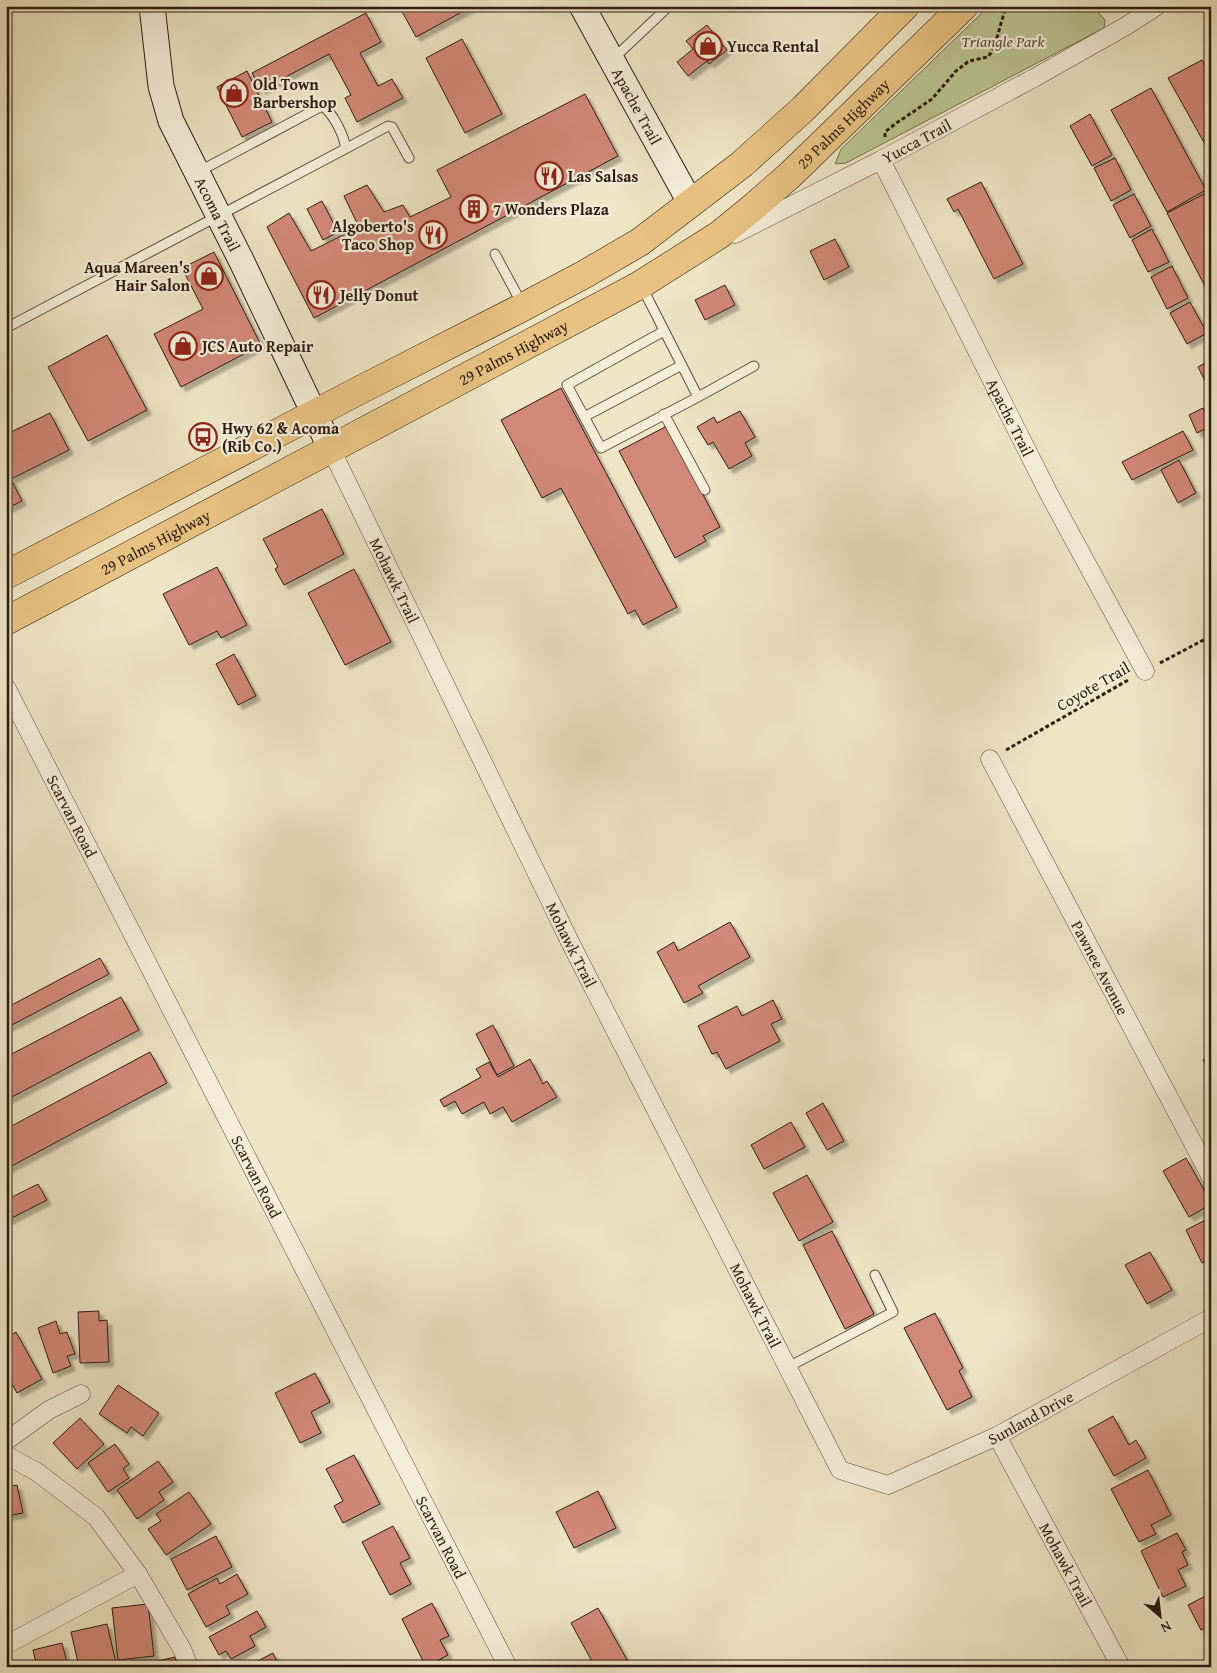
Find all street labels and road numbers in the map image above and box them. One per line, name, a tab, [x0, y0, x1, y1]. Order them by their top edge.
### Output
street label: Apache Trail	[606, 63, 668, 149]
street label: 29 Palms Highway	[791, 73, 895, 174]
street label: Yucca Trail	[878, 112, 956, 169]
street label: Acoma Trail	[189, 172, 247, 256]
street label: 29 Palms Highway	[454, 313, 572, 391]
street label: Apache Trail	[981, 374, 1040, 461]
street label: 29 Palms Highway	[96, 503, 215, 581]
street label: Mohawk Trail	[364, 533, 426, 628]
street label: Coyote Trail	[1052, 655, 1135, 717]
street label: Scarvan Road	[41, 770, 104, 862]
street label: Mohawk Trail	[540, 898, 603, 992]
street label: Pawnee Avenue	[1065, 916, 1135, 1019]
street label: Scarvan Road	[225, 1131, 288, 1223]
street label: Mohawk Trail	[724, 1259, 788, 1353]
street label: Sunland Drive	[984, 1384, 1078, 1451]
street label: Scarvan Road	[410, 1491, 473, 1583]
street label: Mohawk Trail	[1034, 1518, 1099, 1612]

